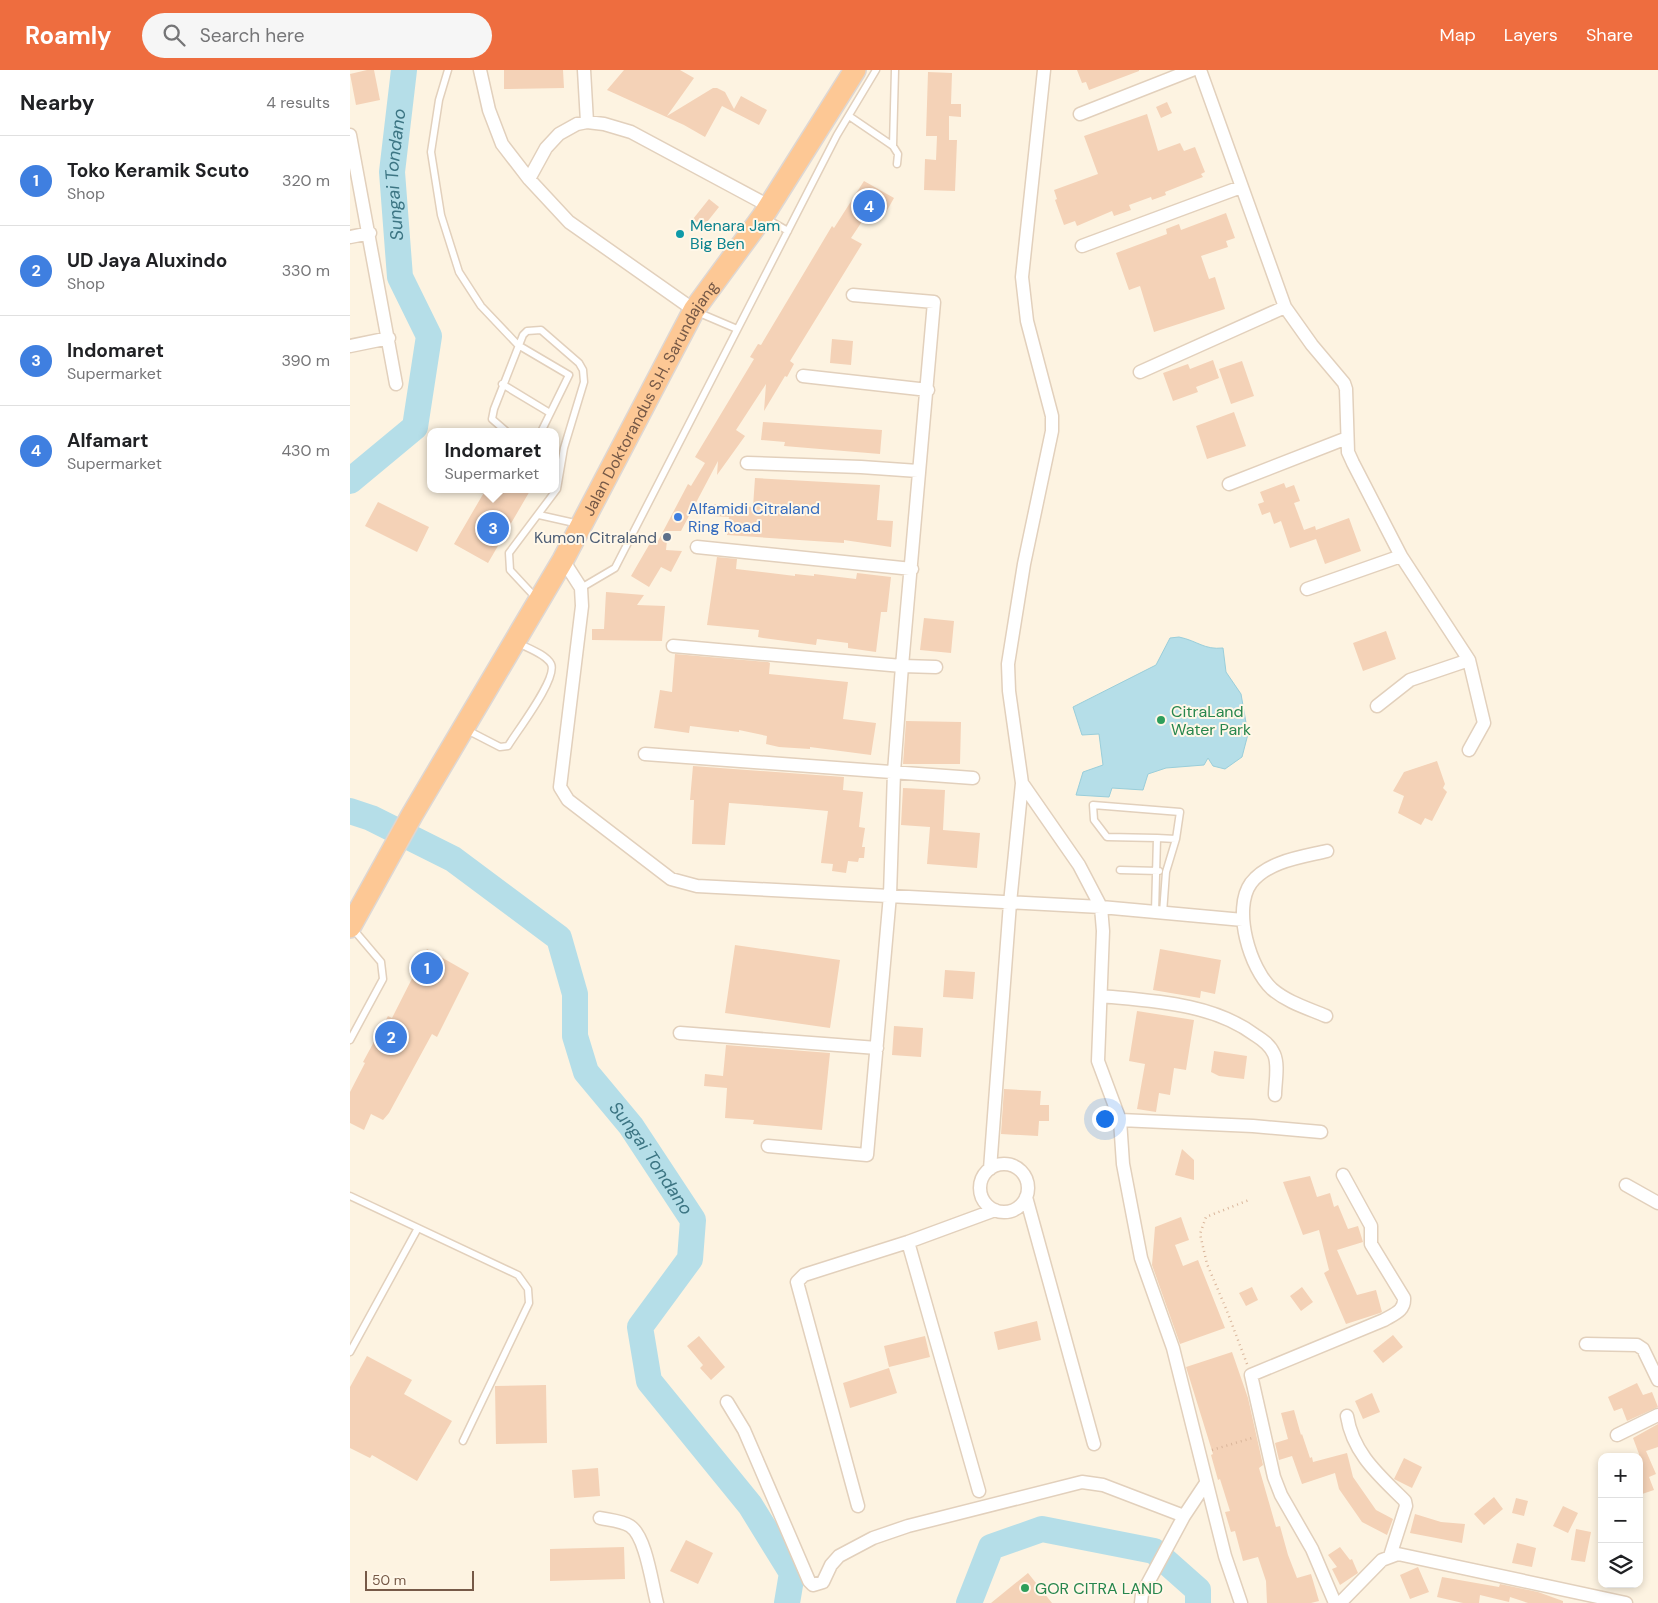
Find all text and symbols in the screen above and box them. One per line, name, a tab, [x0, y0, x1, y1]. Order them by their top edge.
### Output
search box	[142, 13, 492, 58]
text: Roamly	[25, 20, 112, 51]
icon: search	[160, 21, 188, 49]
text: Search here	[200, 23, 304, 48]
text: Map	[1440, 23, 1476, 47]
text: Layers	[1504, 23, 1558, 47]
text: Share	[1586, 23, 1633, 47]
text: Nearby	[20, 89, 94, 117]
text: 4 results	[266, 92, 330, 113]
water label: Sungai Tondano	[380, 107, 411, 242]
text: Toko Keramik Scuto	[67, 158, 249, 183]
text: 1	[33, 170, 39, 191]
text: 320 m	[282, 170, 330, 191]
text: Shop	[67, 183, 105, 204]
pin: 4	[853, 187, 885, 225]
place label: Menara Jam Big Ben	[690, 215, 780, 254]
marker: Menara Jam Big Ben	[674, 228, 686, 240]
text: UD Jaya Aluxindo	[67, 248, 227, 273]
text: 2	[31, 260, 41, 281]
text: 330 m	[282, 260, 330, 281]
text: Shop	[67, 273, 105, 294]
street label: Jalan Doktorandus S.H. Sarundajang	[578, 277, 722, 519]
text: Indomaret	[67, 338, 164, 363]
text: 3	[31, 350, 41, 371]
text: 390 m	[282, 350, 330, 371]
text: Supermarket	[67, 363, 162, 384]
text: Alfamart	[67, 428, 148, 453]
popup	[427, 428, 559, 493]
text: Indomaret	[444, 438, 542, 463]
text: 4	[31, 440, 41, 461]
text: 430 m	[281, 440, 330, 461]
text: Supermarket	[67, 453, 162, 474]
text: Supermarket	[444, 463, 539, 484]
place label: Alfamidi Citraland Ring Road	[688, 498, 820, 537]
pin: 3	[477, 509, 509, 547]
marker: Alfamidi Citraland Ring Road	[672, 511, 684, 523]
place label: Kumon Citraland	[534, 527, 657, 548]
marker: Kumon Citraland	[661, 531, 673, 543]
place label: CitraLand Water Park	[1171, 701, 1251, 740]
marker: CitraLand Water Park	[1155, 714, 1167, 726]
pin: 1	[411, 949, 443, 987]
pin: 2	[375, 1018, 407, 1056]
water label: Sungai Tondano	[604, 1096, 698, 1220]
your location	[1092, 1106, 1118, 1132]
map controls	[1598, 1453, 1643, 1588]
button: +	[1598, 1453, 1643, 1498]
button: −	[1598, 1498, 1643, 1543]
button: layers	[1598, 1543, 1643, 1588]
scale bar	[365, 1568, 474, 1591]
text: 50 m	[372, 1571, 406, 1589]
place label: GOR CITRA LAND	[1035, 1578, 1163, 1599]
marker: GOR CITRA LAND	[1019, 1582, 1031, 1594]

